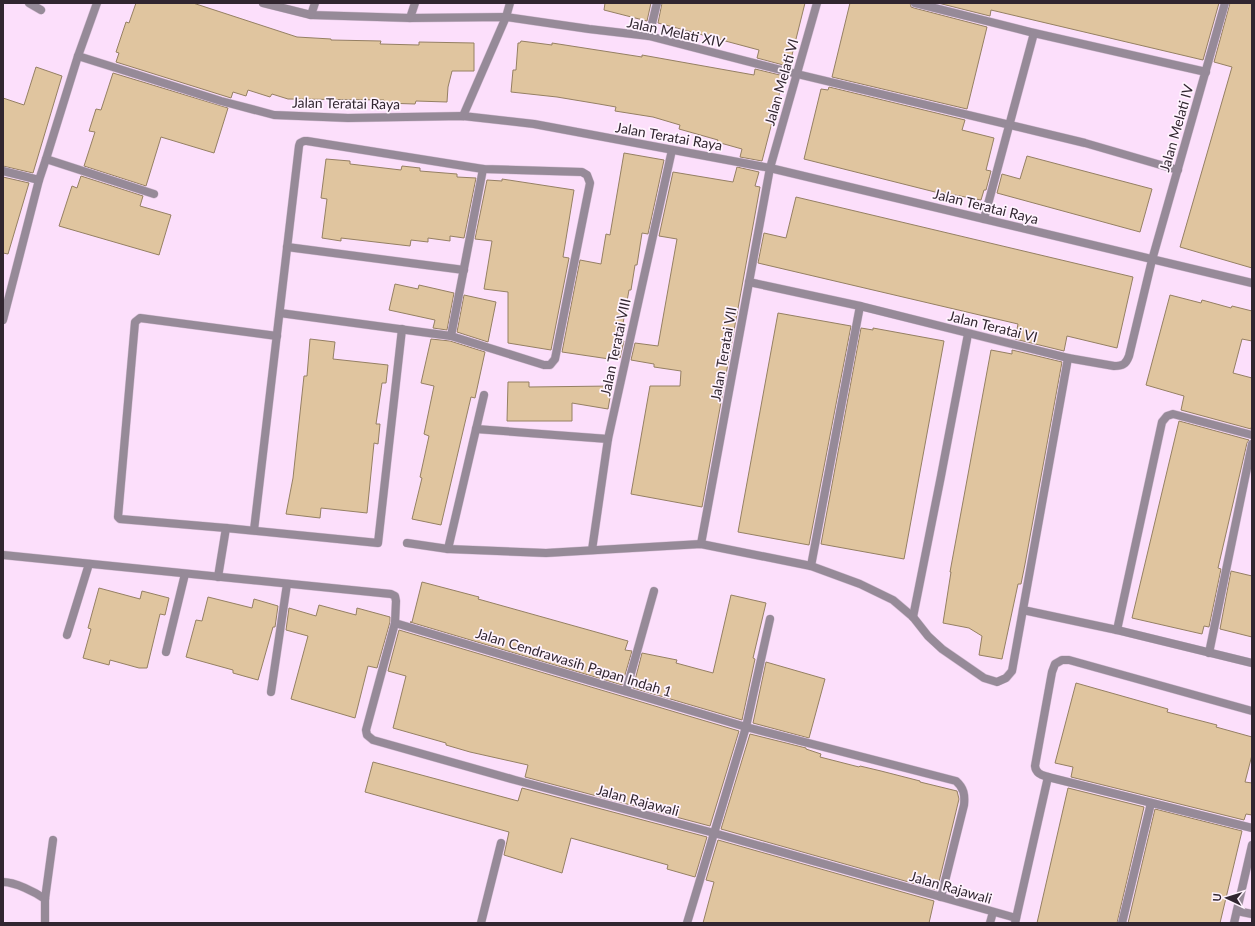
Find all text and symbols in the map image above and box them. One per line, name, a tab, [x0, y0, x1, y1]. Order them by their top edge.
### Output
street label: Jalan Melati XIV	[626, 13, 727, 51]
street label: Jalan Melati VI	[760, 37, 802, 127]
street label: Jalan Melati IV	[1155, 82, 1197, 174]
street label: Jalan Teratai Raya	[292, 94, 400, 112]
street label: Jalan Teratai Raya	[614, 118, 724, 154]
street label: Jalan Teratai Raya	[932, 185, 1041, 227]
street label: Jalan Teratai VIII	[596, 297, 634, 397]
street label: Jalan Teratai VII	[706, 306, 740, 402]
street label: Jalan Teratai VI	[947, 307, 1039, 345]
street label: Jalan Cendrawasih Papan Indah 1	[474, 624, 674, 700]
street label: Jalan Rajawali	[595, 781, 681, 819]
street label: Jalan Rajawali	[908, 867, 994, 907]
north arrow	[1207, 878, 1247, 918]
text: U	[1210, 893, 1223, 902]

